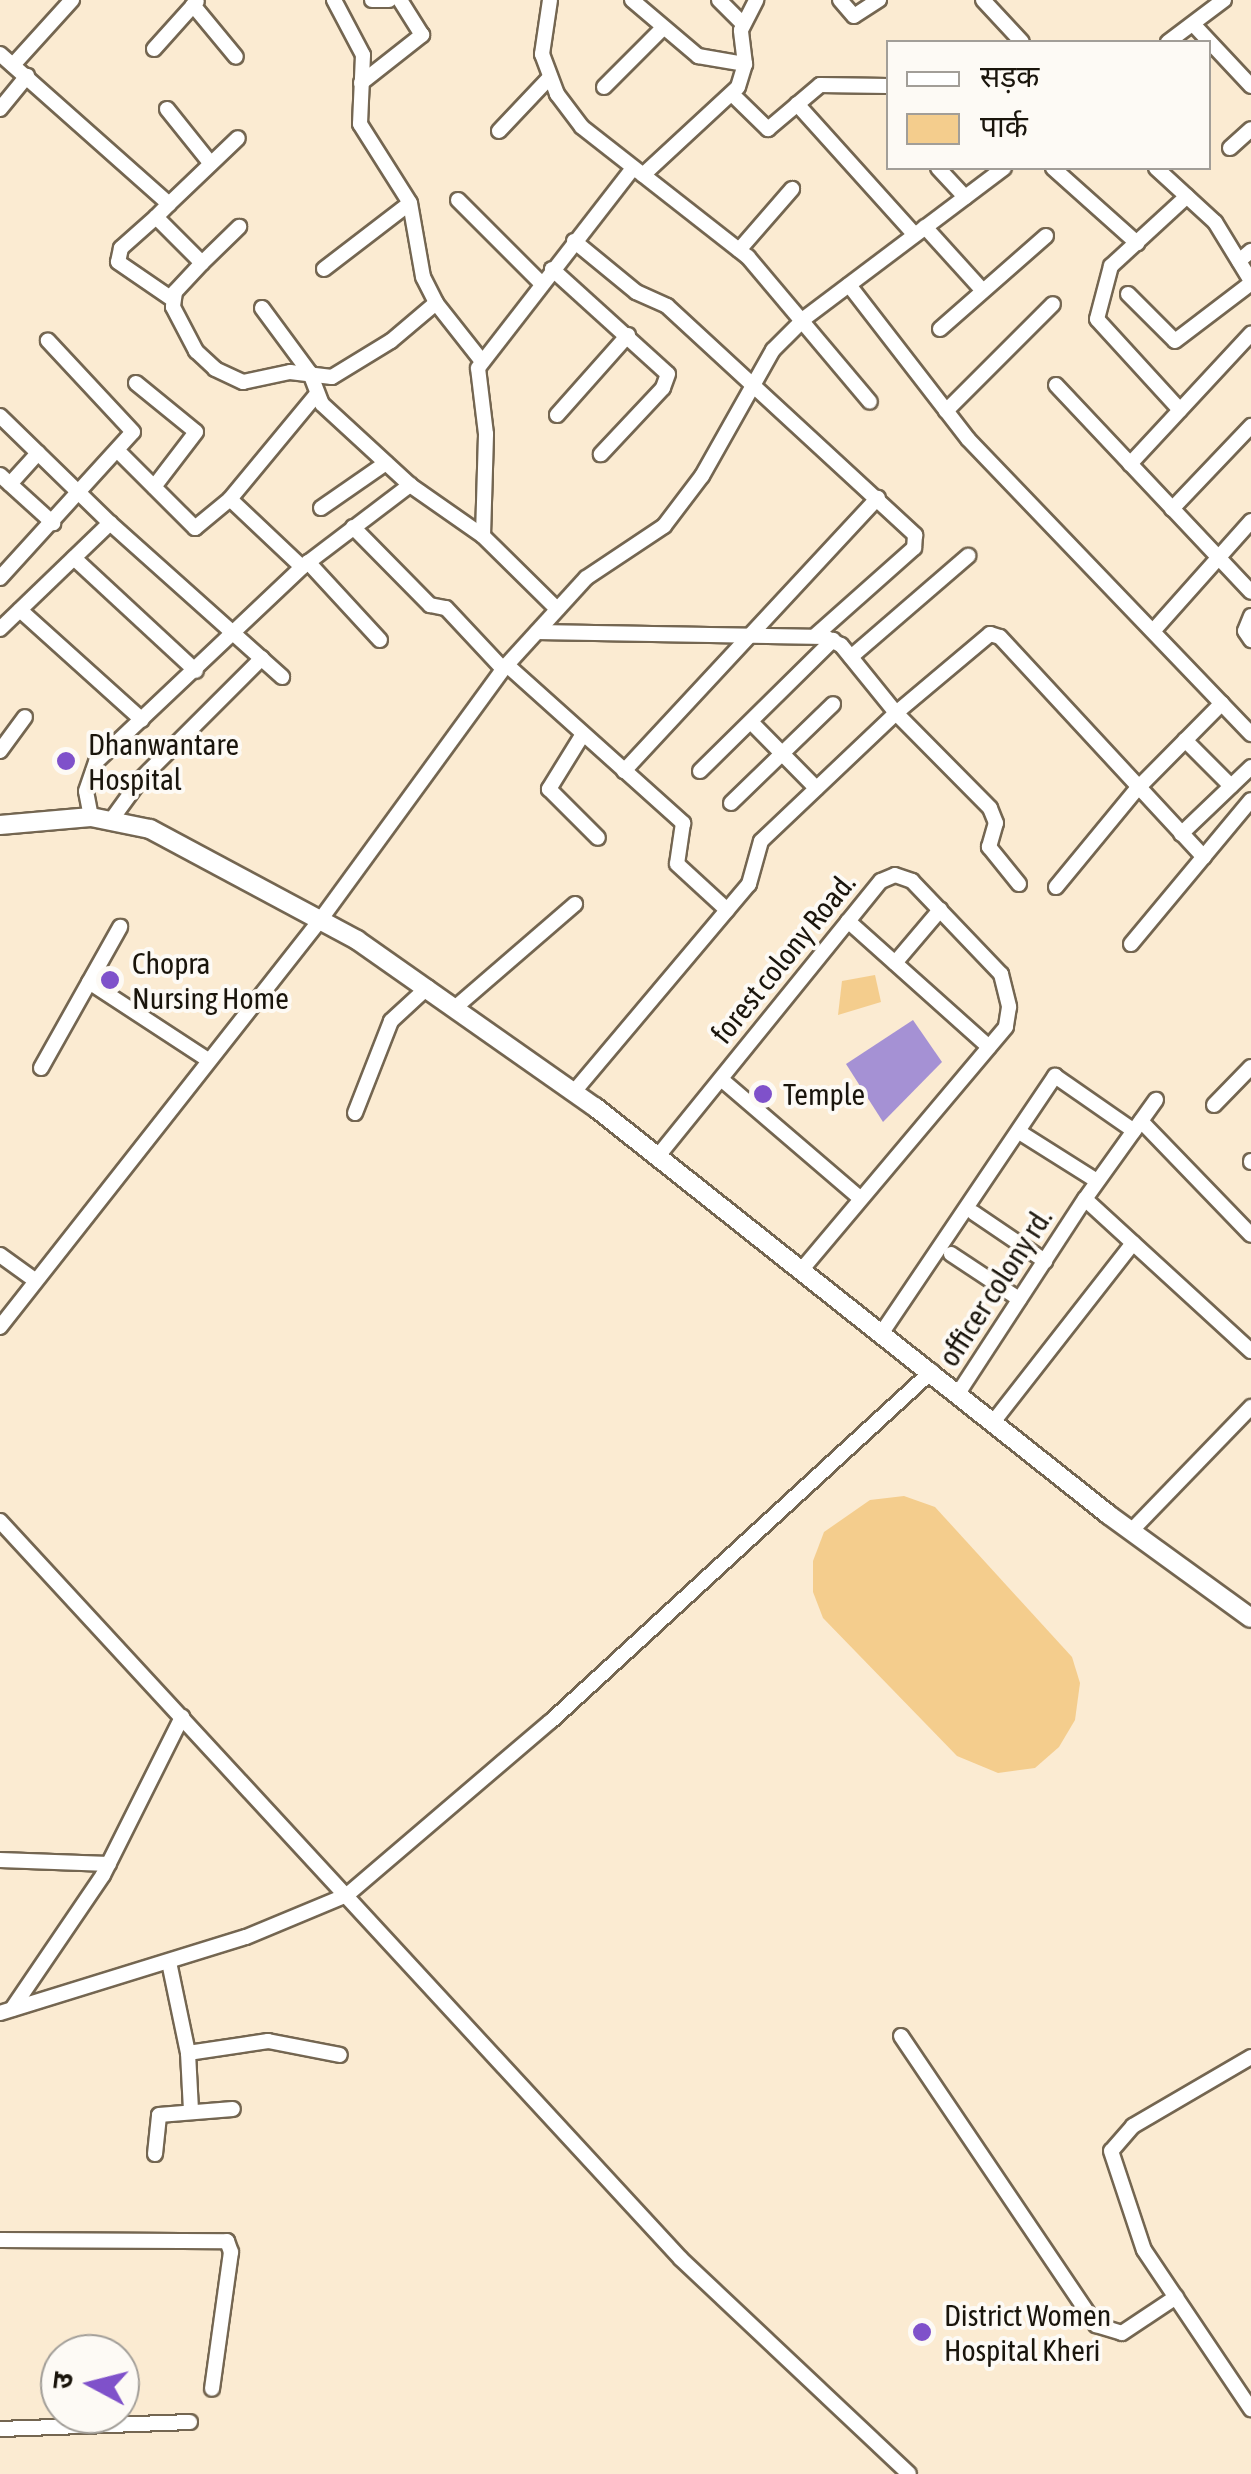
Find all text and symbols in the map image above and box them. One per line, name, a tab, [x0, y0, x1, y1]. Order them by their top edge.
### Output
legend	[886, 40, 1211, 170]
text: सड़क	[980, 59, 1039, 93]
text: पार्क	[980, 109, 1028, 143]
place label: Dhanwantare Hospital	[88, 726, 239, 796]
marker: Dhanwantare Hospital	[53, 748, 79, 774]
street label: forest colony Road.	[703, 866, 863, 1050]
place label: Chopra Nursing Home	[132, 945, 289, 1016]
marker: Chopra Nursing Home	[97, 967, 123, 993]
place label: Temple	[783, 1076, 865, 1112]
marker: Temple	[752, 1083, 774, 1105]
street label: officer colony rd.	[931, 1201, 1059, 1373]
place label: District Women Hospital Kheri	[944, 2297, 1111, 2368]
marker: District Women Hospital Kheri	[909, 2319, 935, 2345]
north arrow	[40, 2334, 140, 2434]
text: उ	[45, 2371, 79, 2391]

